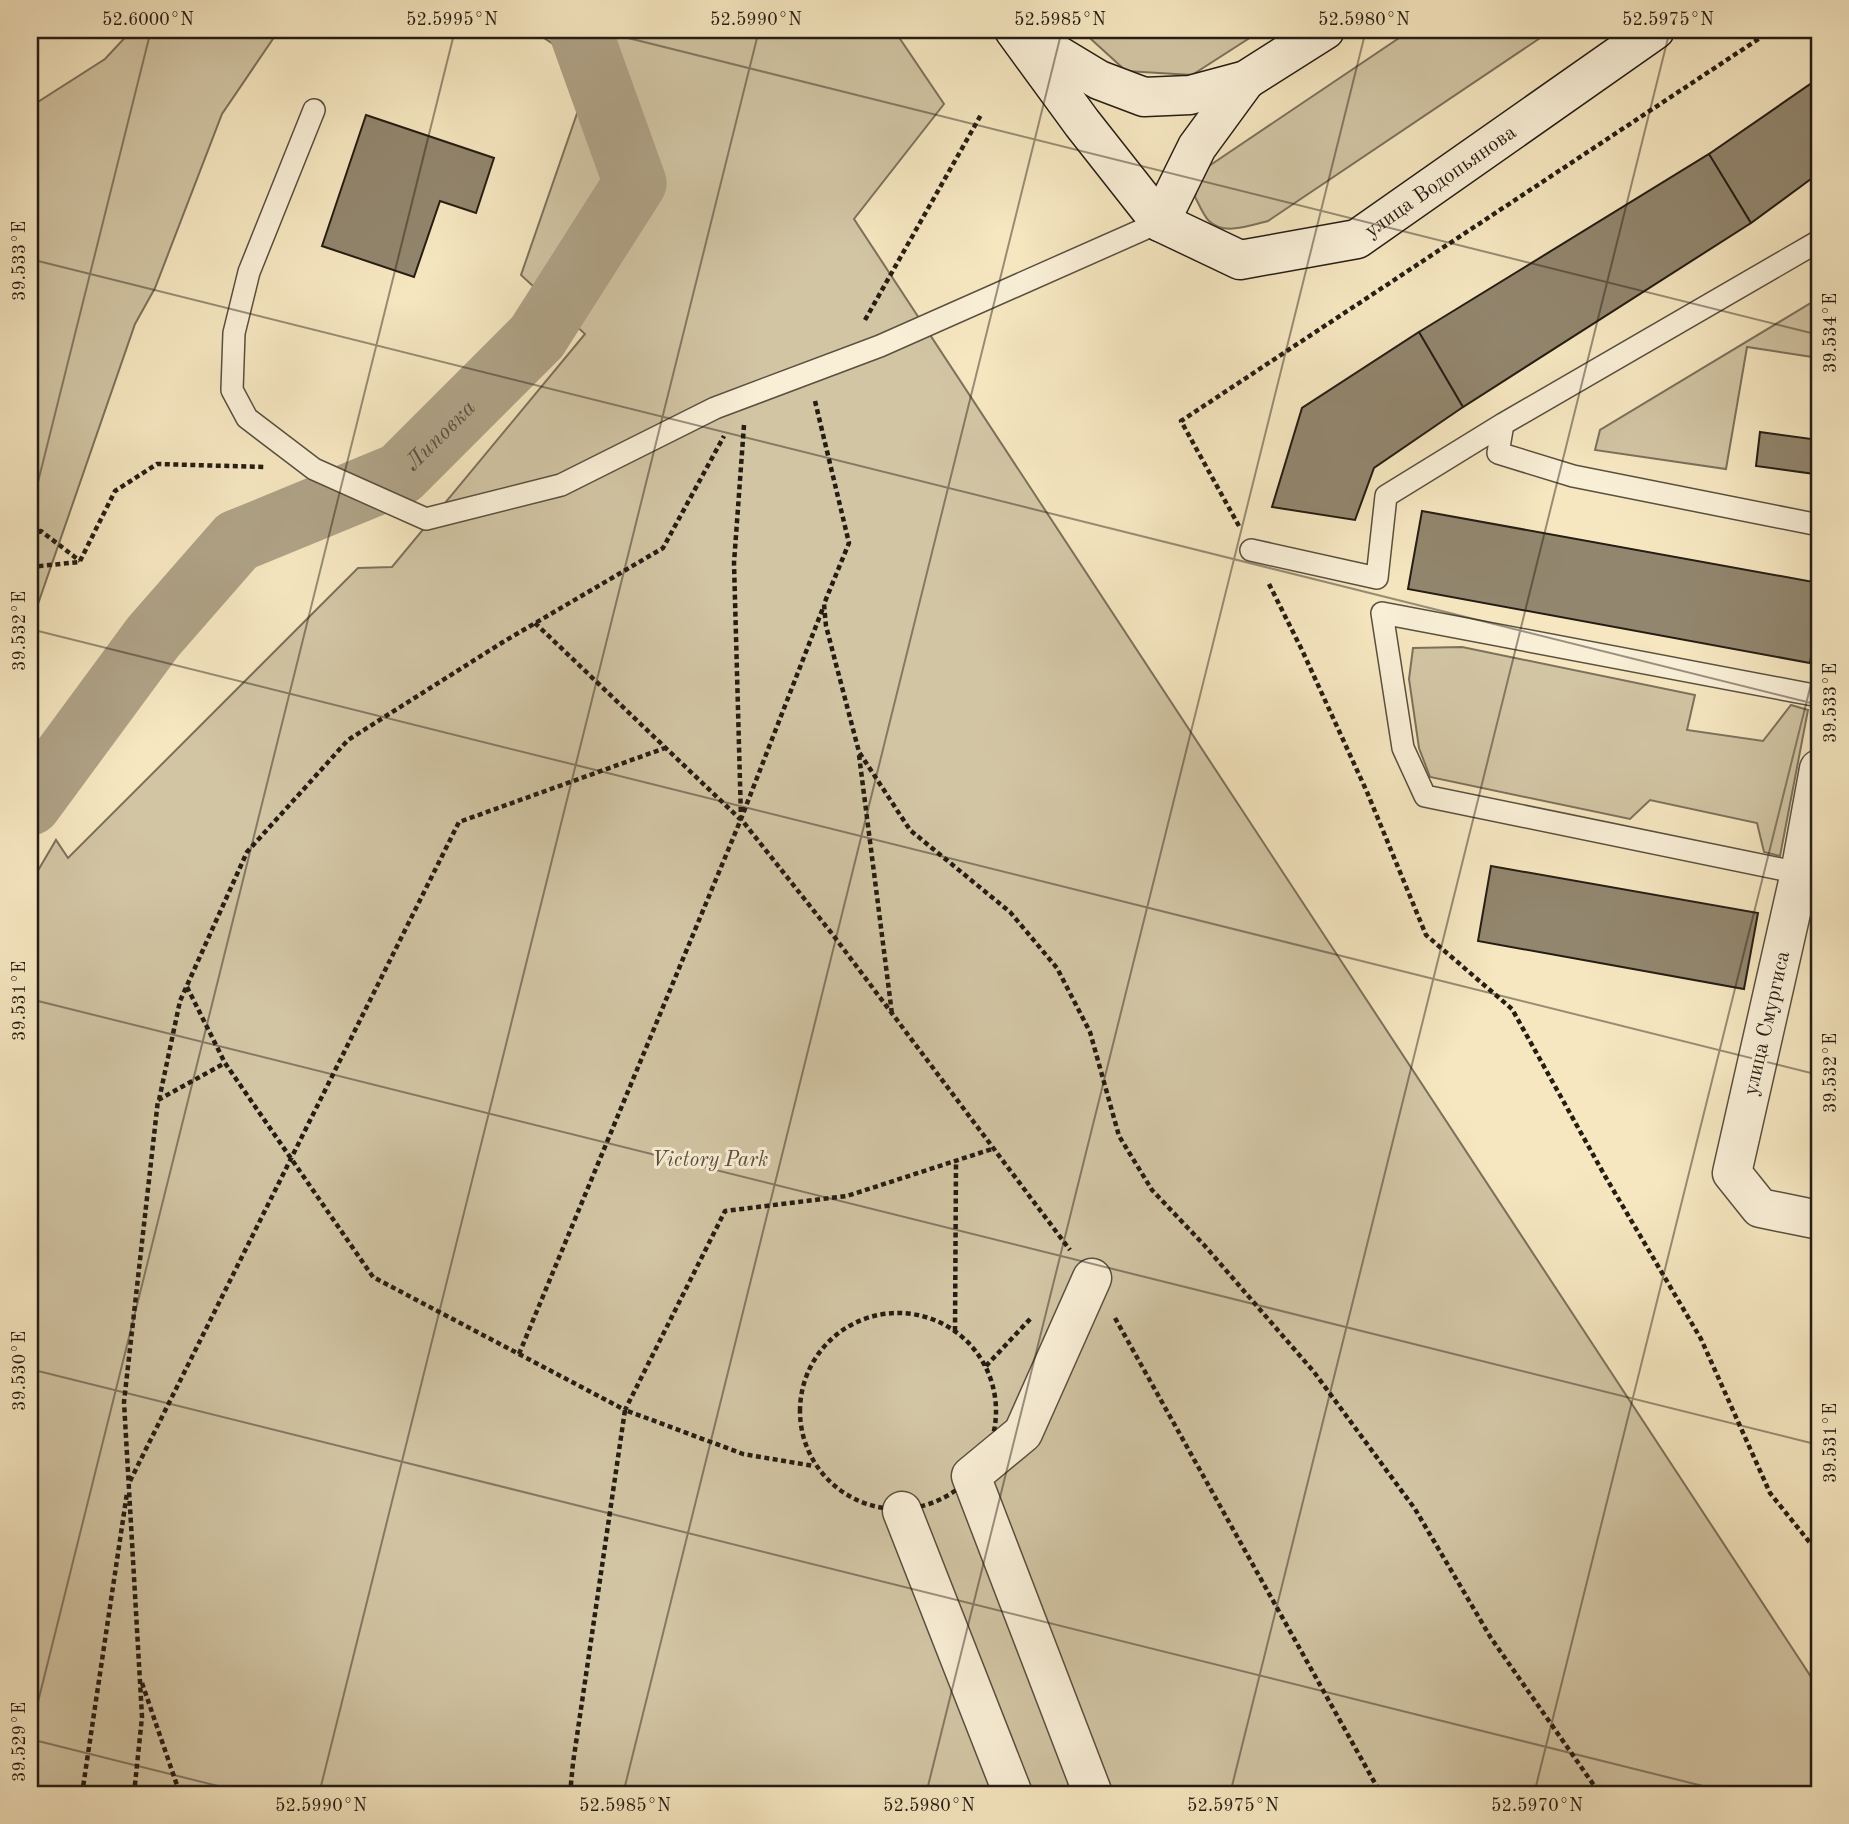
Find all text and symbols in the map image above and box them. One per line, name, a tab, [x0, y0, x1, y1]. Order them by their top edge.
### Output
text: 52.6000°N	[102, 11, 194, 29]
text: 52.5995°N	[406, 11, 498, 29]
text: 52.5990°N	[710, 11, 802, 29]
text: 52.5985°N	[1014, 11, 1106, 29]
text: 52.5980°N	[1318, 11, 1410, 29]
text: 52.5975°N	[1622, 11, 1714, 29]
street label: улица Водопьянова	[1361, 122, 1520, 242]
text: 39.533°E	[11, 221, 29, 301]
text: 39.534°E	[1822, 293, 1840, 373]
water label: Липовка	[401, 396, 480, 475]
text: 39.532°E	[11, 591, 29, 671]
text: 39.533°E	[1822, 663, 1840, 743]
street label: улица Смургиса	[1741, 949, 1794, 1098]
text: 39.531°E	[11, 961, 29, 1041]
text: 39.532°E	[1822, 1033, 1840, 1113]
park label: Victory Park	[652, 1150, 768, 1171]
text: 39.530°E	[11, 1331, 29, 1411]
text: 39.531°E	[1822, 1403, 1840, 1483]
text: 39.529°E	[11, 1702, 29, 1782]
text: 52.5990°N	[275, 1797, 367, 1815]
text: 52.5985°N	[579, 1797, 671, 1815]
text: 52.5980°N	[883, 1797, 975, 1815]
text: 52.5975°N	[1187, 1797, 1279, 1815]
text: 52.5970°N	[1491, 1797, 1583, 1815]

